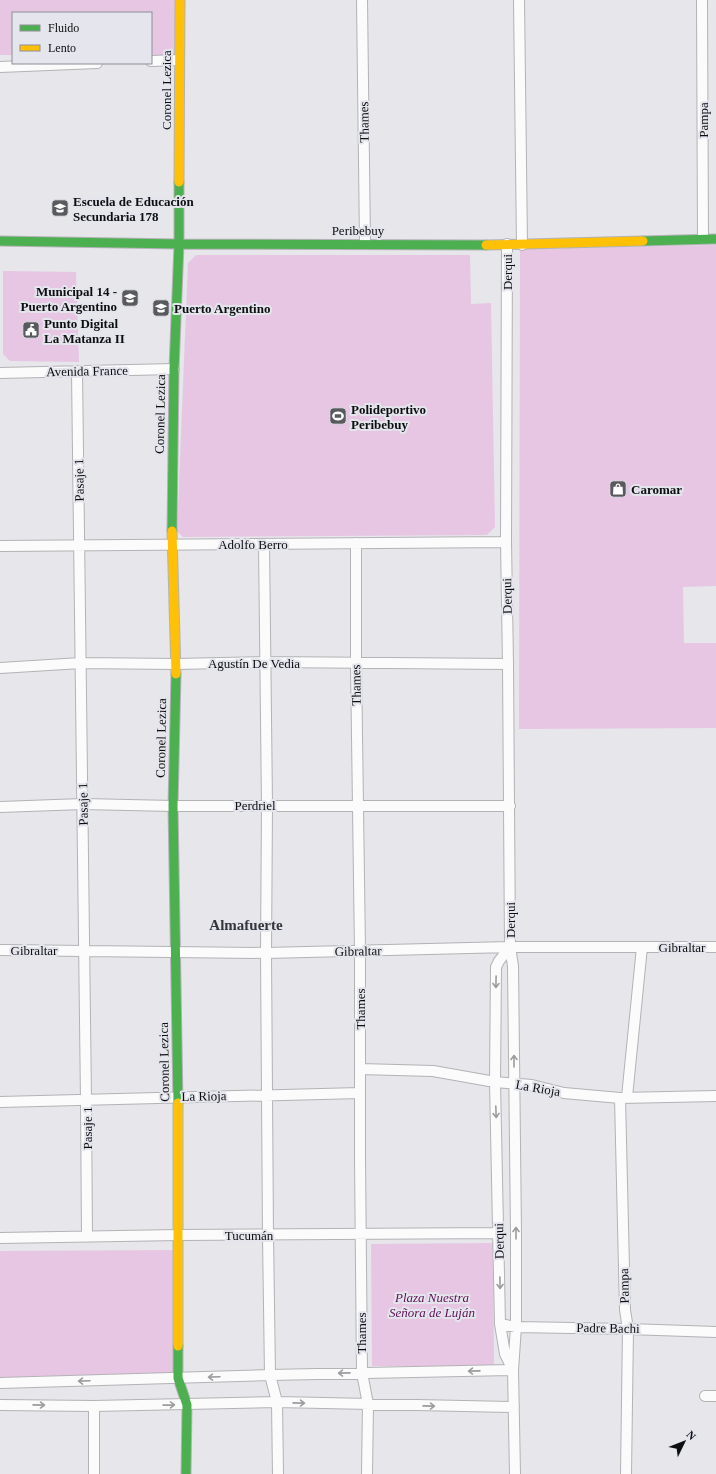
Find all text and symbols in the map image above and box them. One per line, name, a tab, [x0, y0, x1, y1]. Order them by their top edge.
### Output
legend	[12, 12, 152, 64]
text: Fluido	[48, 21, 79, 35]
text: Lento	[48, 41, 76, 55]
street label: Coronel Lezica	[159, 50, 174, 130]
street label: Thames	[356, 101, 372, 143]
street label: Pampa	[696, 102, 711, 138]
place label: Escuela de Educación Secundaria 178	[73, 194, 194, 224]
school or university icon: Escuela de Educación Secundaria 178	[50, 198, 70, 218]
street label: Peribebuy	[332, 223, 385, 238]
street label: Derqui	[500, 254, 515, 290]
place label: Municipal 14 - Puerto Argentino	[21, 284, 117, 314]
school or university icon: Municipal 14 - Puerto Argentino	[120, 288, 140, 308]
school or university icon: Puerto Argentino	[151, 298, 171, 318]
place label: Puerto Argentino	[174, 301, 270, 316]
place label: Punto Digital La Matanza II	[44, 316, 125, 346]
public building icon: Punto Digital La Matanza II	[21, 320, 41, 340]
street label: Avenida France	[46, 363, 128, 379]
street label: Coronel Lezica	[152, 374, 168, 454]
place label: Polideportivo Peribebuy	[351, 402, 426, 432]
sports icon: Polideportivo Peribebuy	[328, 406, 348, 426]
street label: Pasaje 1	[71, 458, 87, 502]
shop icon: Caromar	[608, 479, 628, 499]
place label: Caromar	[631, 482, 682, 497]
street label: Adolfo Berro	[218, 537, 288, 552]
street label: Derqui	[499, 577, 515, 614]
street label: Agustín De Vedia	[208, 656, 300, 671]
street label: Thames	[348, 664, 364, 706]
street label: Coronel Lezica	[153, 698, 169, 778]
street label: Pasaje 1	[75, 782, 91, 826]
street label: Perdriel	[234, 798, 276, 813]
street label: Derqui	[503, 902, 518, 938]
district label: Almafuerte	[209, 917, 283, 933]
street label: Gibraltar	[659, 940, 706, 955]
street label: Gibraltar	[11, 943, 58, 958]
street label: Gibraltar	[334, 943, 382, 959]
one-way arrow	[492, 975, 500, 988]
street label: Thames	[353, 988, 368, 1030]
street label: Coronel Lezica	[156, 1022, 172, 1102]
one-way arrow	[510, 1055, 518, 1068]
street label: La Rioja	[514, 1077, 562, 1099]
street label: La Rioja	[181, 1088, 227, 1104]
one-way arrow	[492, 1105, 499, 1118]
street label: Pasaje 1	[80, 1107, 95, 1149]
street label: Derqui	[491, 1222, 507, 1259]
one-way arrow	[512, 1227, 520, 1240]
street label: Tucumán	[225, 1228, 274, 1243]
street label: Pampa	[616, 1268, 632, 1304]
one-way arrow	[496, 1276, 503, 1289]
park label: Plaza Nuestra Señora de Luján	[389, 1290, 475, 1320]
street label: Thames	[354, 1312, 369, 1354]
street label: Padre Bachi	[576, 1320, 640, 1336]
one-way arrow	[468, 1367, 481, 1375]
one-way arrow	[338, 1370, 351, 1377]
one-way arrow	[208, 1373, 221, 1380]
one-way arrow	[78, 1377, 91, 1384]
one-way arrow	[292, 1399, 305, 1407]
one-way arrow	[32, 1401, 45, 1409]
one-way arrow	[162, 1401, 175, 1409]
one-way arrow	[422, 1402, 435, 1409]
north arrow	[664, 1422, 704, 1462]
text: N	[684, 1428, 698, 1442]

